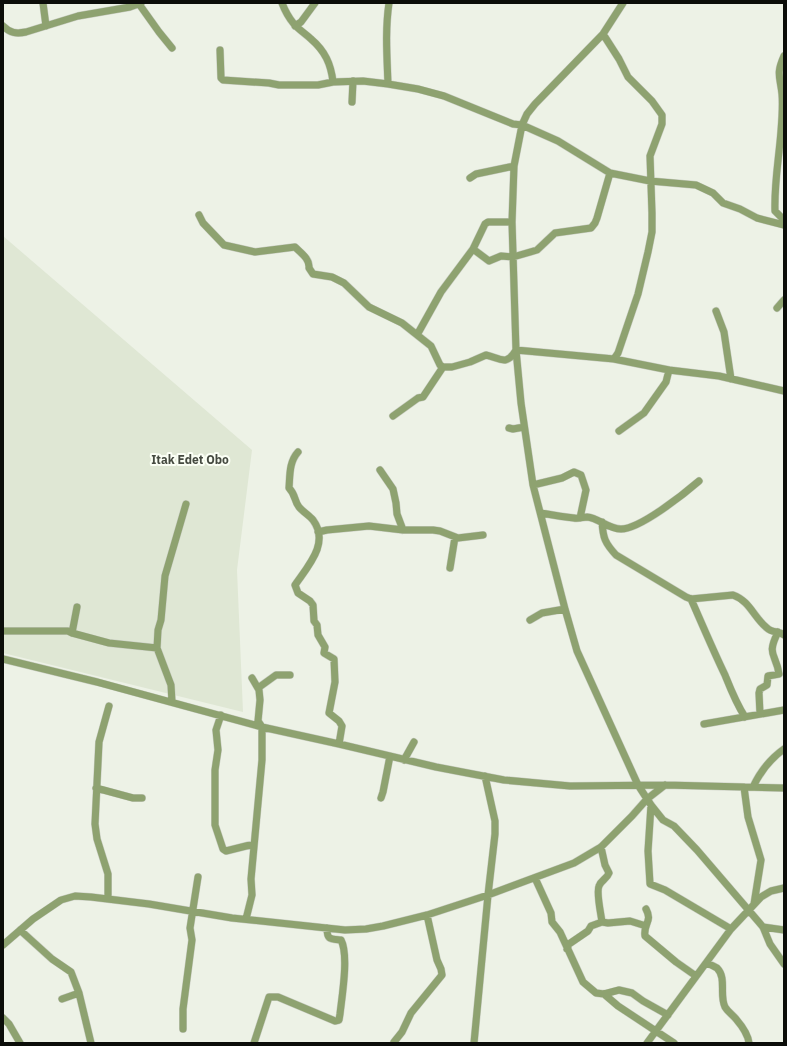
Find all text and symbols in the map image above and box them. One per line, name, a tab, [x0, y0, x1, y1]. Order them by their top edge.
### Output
district label: Itak Edet Obo	[151, 452, 229, 467]

